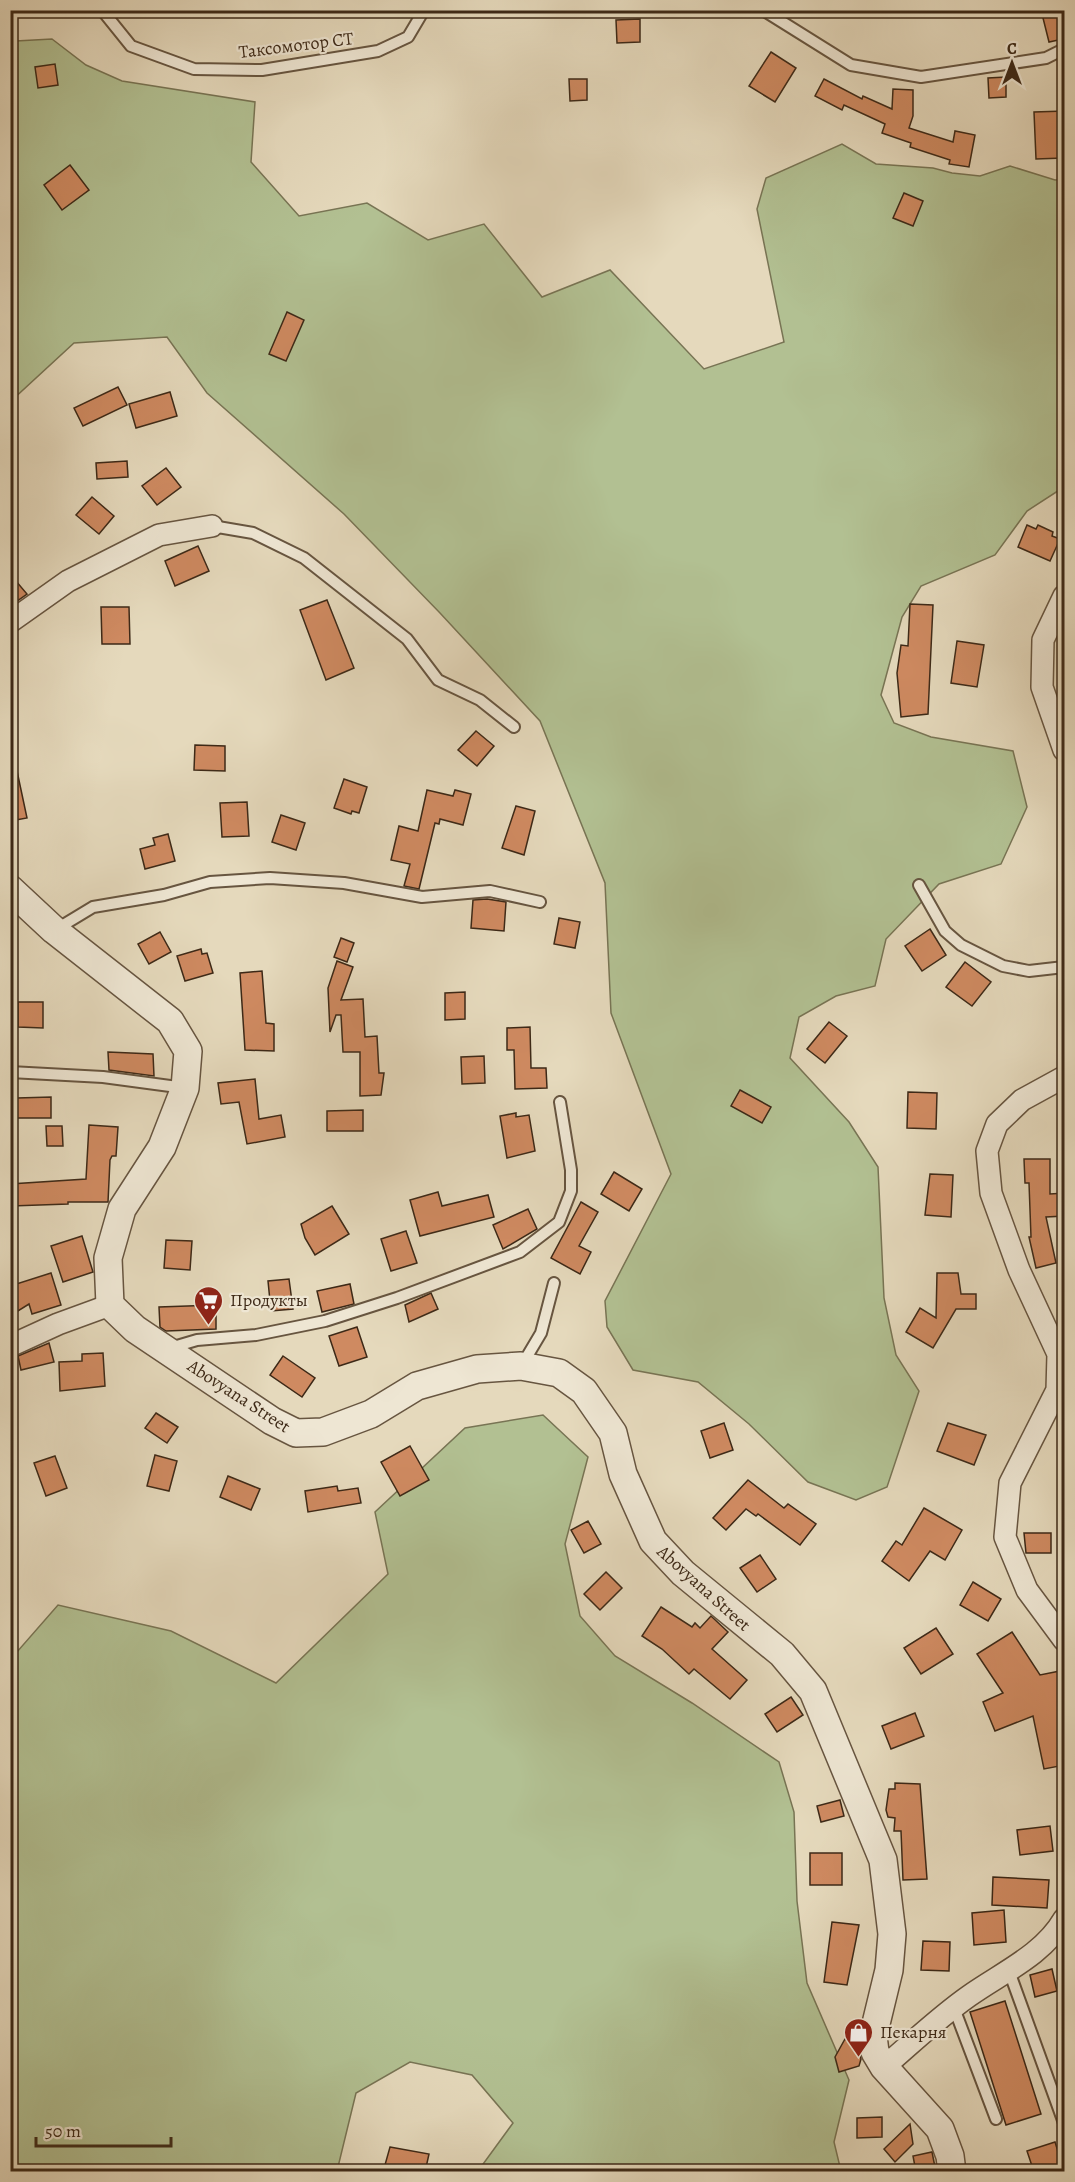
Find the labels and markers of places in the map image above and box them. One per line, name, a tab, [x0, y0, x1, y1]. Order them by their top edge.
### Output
supermarket icon: Продукты	[193, 1284, 225, 1326]
place label: Продукты	[230, 1288, 308, 1312]
shop icon: Пекарня	[843, 2016, 875, 2058]
place label: Пекарня	[880, 2020, 947, 2044]

